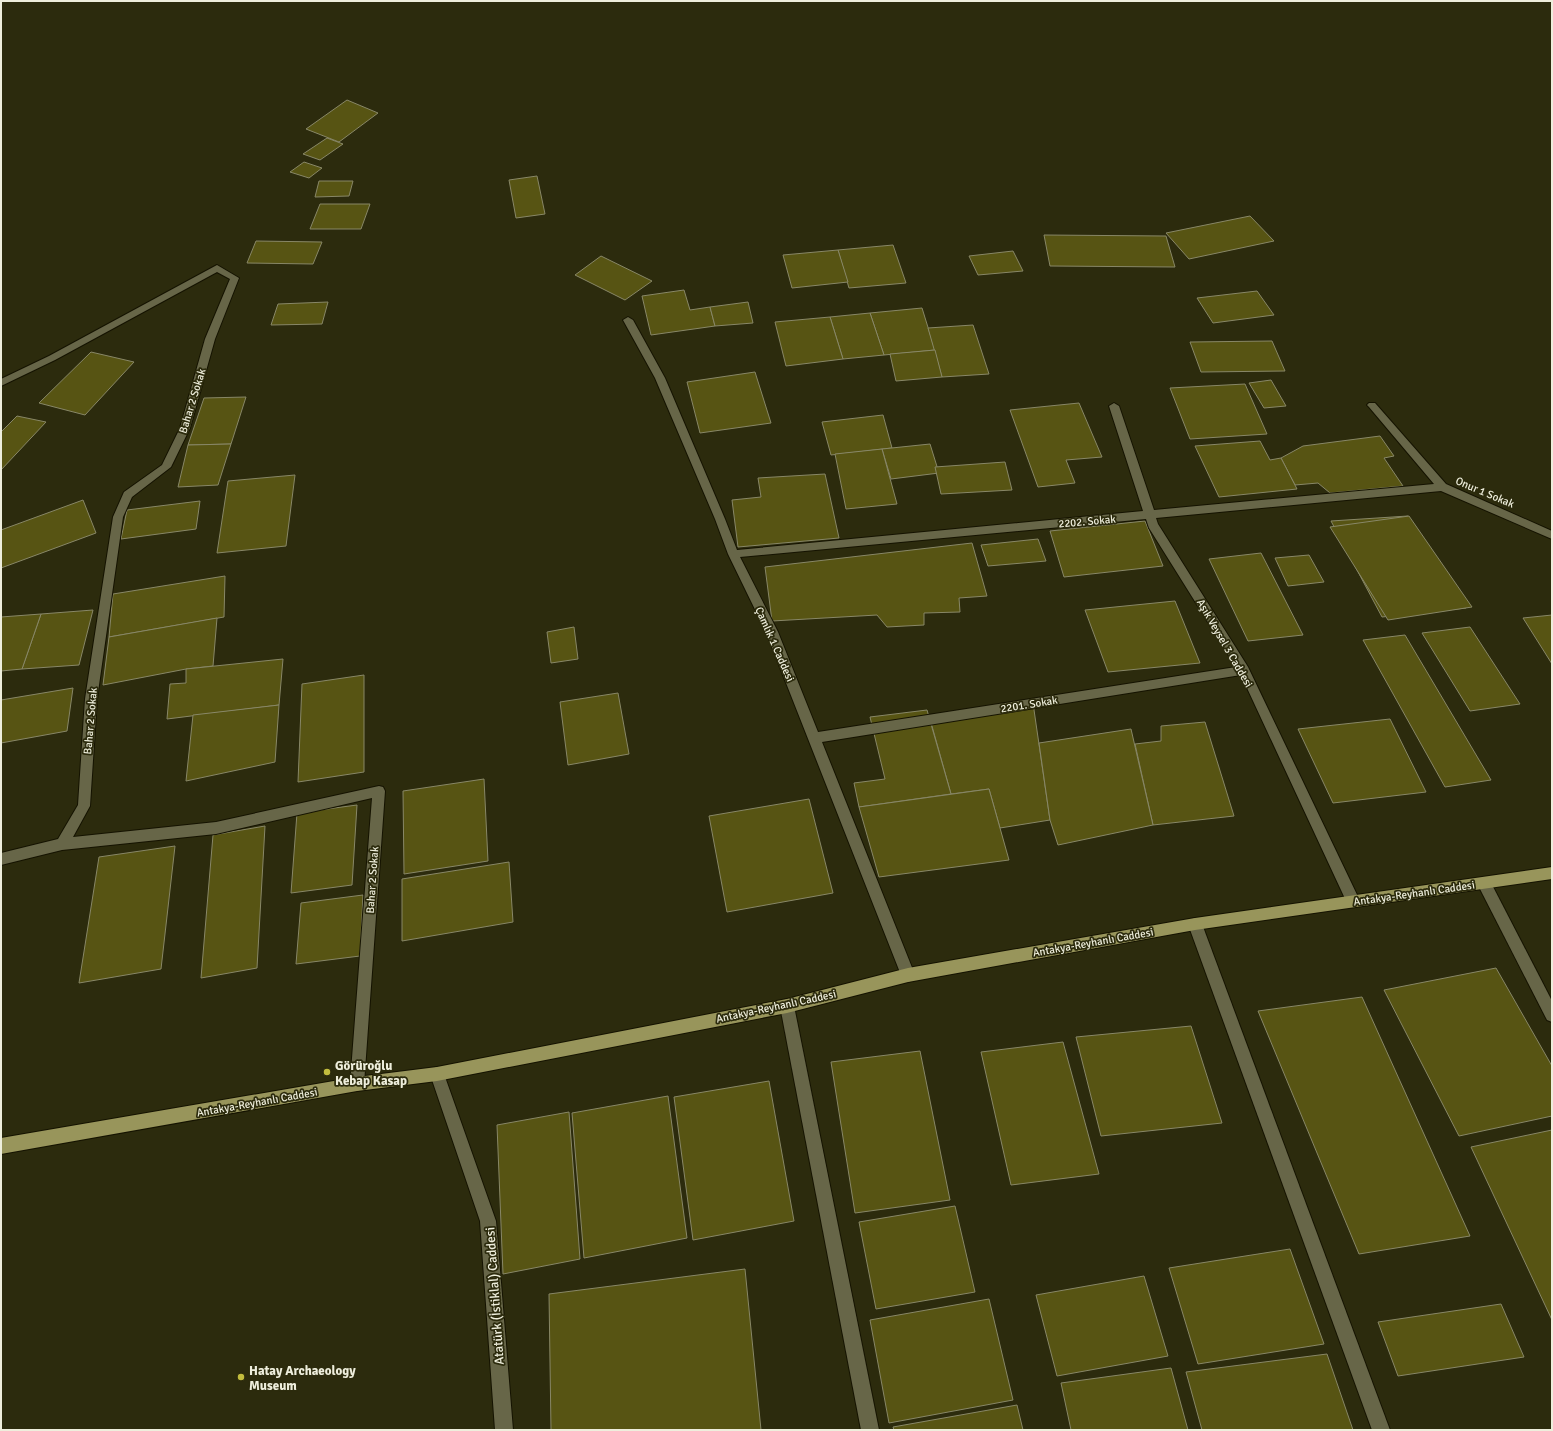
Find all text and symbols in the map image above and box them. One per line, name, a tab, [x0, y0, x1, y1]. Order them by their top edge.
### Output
street label: Bahar 2 Sokak	[176, 367, 209, 435]
street label: Onur 1 Sokak	[1453, 474, 1517, 511]
street label: 2202. Sokak	[1058, 512, 1117, 530]
street label: Aşık Veysel 3 Caddesi	[1194, 597, 1255, 690]
street label: Çamlık 1 Caddesi	[752, 605, 797, 684]
street label: Bahar 2 Sokak	[81, 687, 100, 755]
street label: 2201. Sokak	[1000, 693, 1059, 715]
street label: Bahar 2 Sokak	[364, 846, 381, 914]
street label: Antakya-Reyhanlı Caddesi	[1353, 879, 1476, 908]
street label: Antakya-Reyhanlı Caddesi	[1032, 925, 1154, 960]
street label: Antakya-Reyhanlı Caddesi	[715, 987, 837, 1026]
place label: Görüroğlu Kebap Kasap	[335, 1058, 407, 1089]
marker: Görüroğlu Kebap Kasap	[322, 1067, 332, 1077]
street label: Antakya-Reyhanlı Caddesi	[196, 1085, 318, 1120]
street label: Atatürk (İstiklal) Caddesi	[482, 1227, 508, 1365]
place label: Hatay Archaeology Museum	[249, 1363, 356, 1394]
marker: Hatay Archaeology Museum	[236, 1372, 246, 1382]

